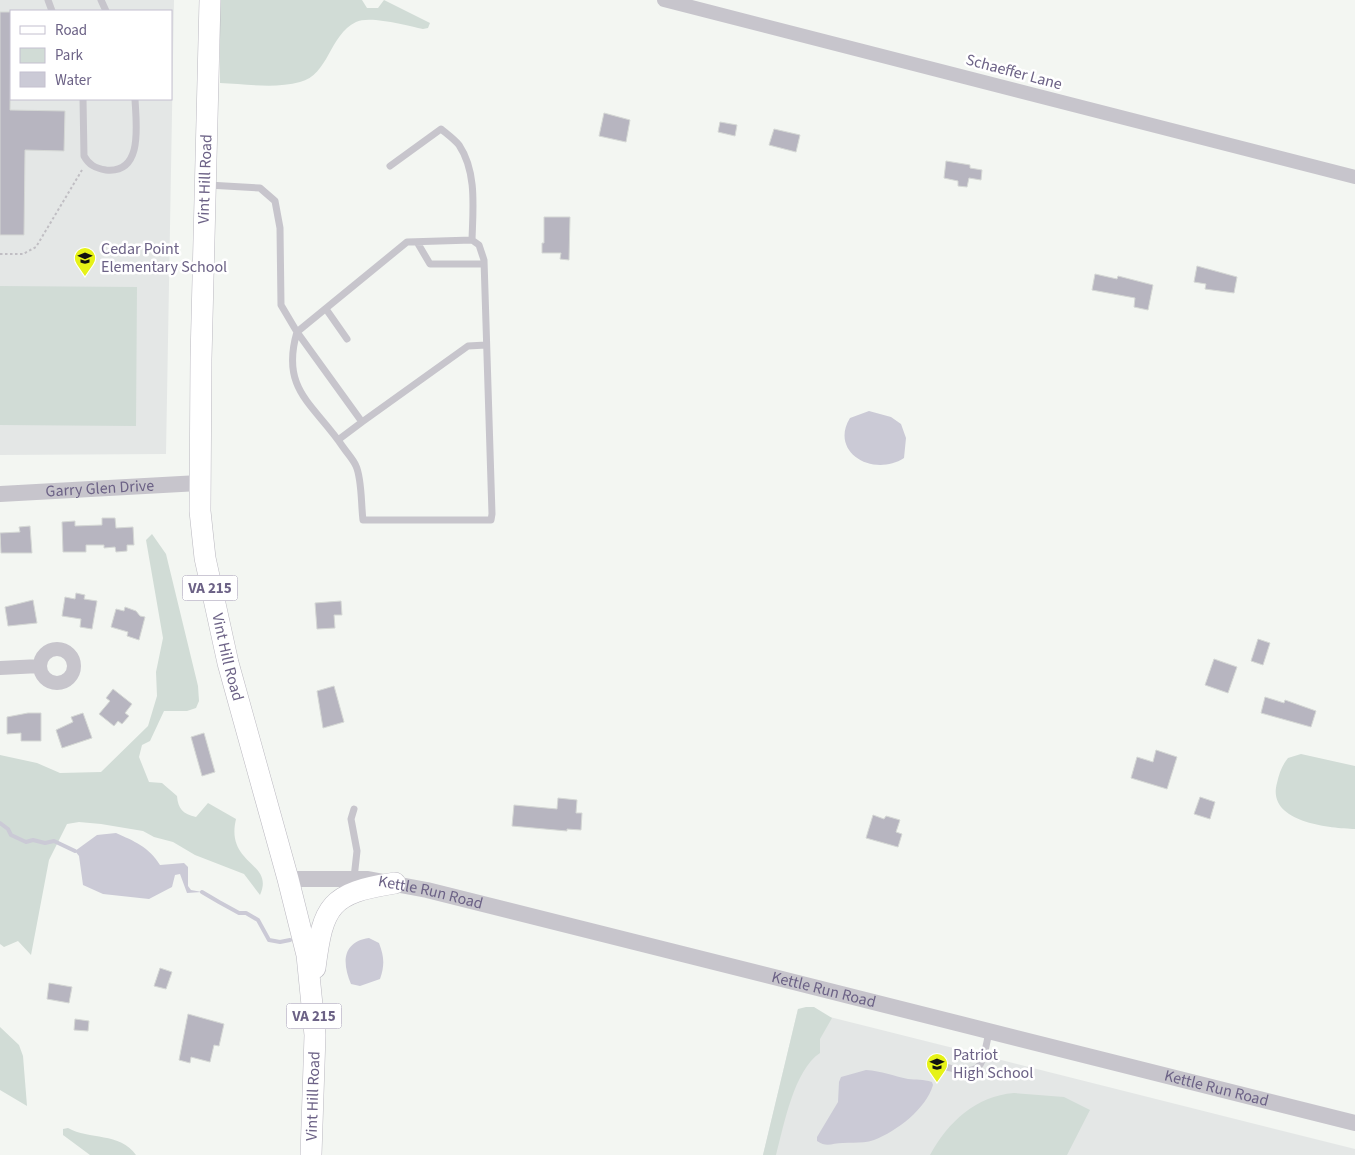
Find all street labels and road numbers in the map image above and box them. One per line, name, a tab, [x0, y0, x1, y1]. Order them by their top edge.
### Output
street label: Schaeffer Lane	[963, 49, 1065, 95]
street label: Vint Hill Road	[192, 134, 218, 224]
street label: Garry Glen Drive	[45, 474, 155, 502]
road number: VA 215	[182, 576, 238, 600]
street label: Vint Hill Road	[206, 611, 249, 704]
street label: Kettle Run Road	[376, 870, 485, 915]
street label: Kettle Run Road	[769, 966, 878, 1013]
road number: VA 215	[286, 1004, 342, 1028]
street label: Vint Hill Road	[300, 1051, 326, 1141]
street label: Kettle Run Road	[1162, 1065, 1271, 1112]

